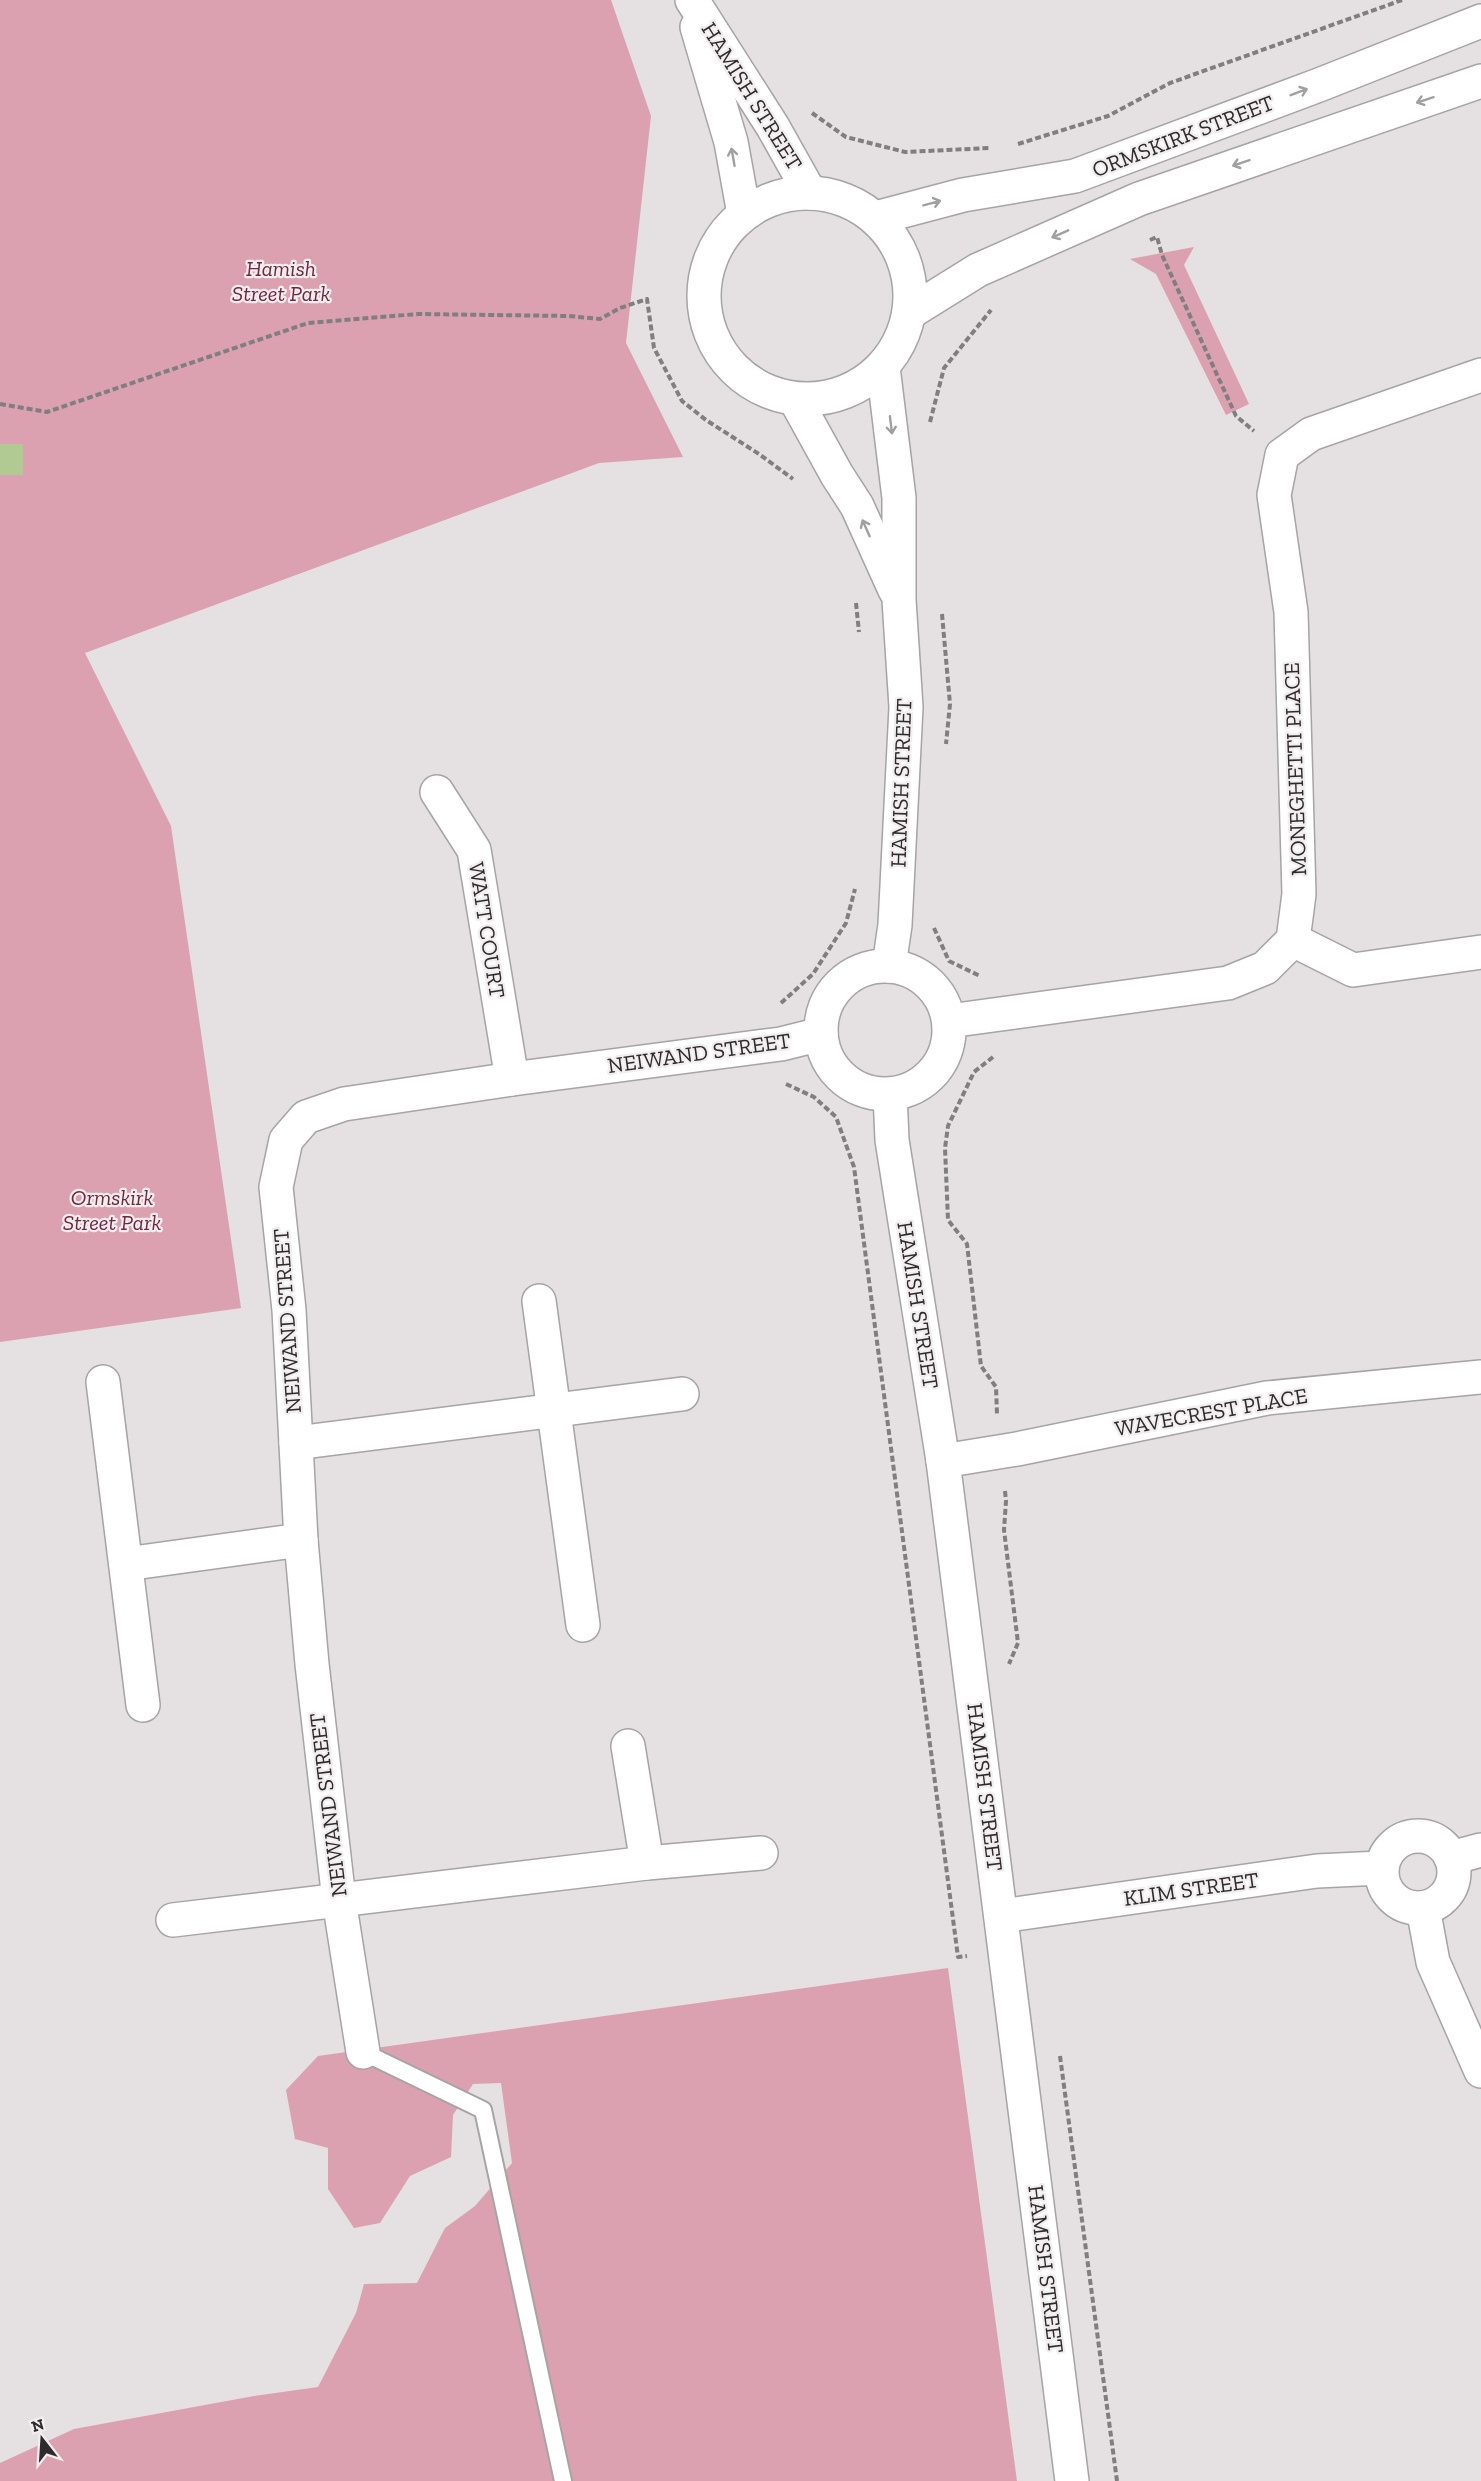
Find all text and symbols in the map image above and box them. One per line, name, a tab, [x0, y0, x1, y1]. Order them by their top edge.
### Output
street label: HAMISH STREET	[696, 17, 808, 175]
one-way arrow	[1289, 86, 1307, 97]
street label: ORMSKIRK STREET	[1088, 89, 1278, 183]
one-way arrow	[1416, 95, 1435, 106]
one-way arrow	[728, 147, 739, 167]
one-way arrow	[1232, 159, 1251, 170]
one-way arrow	[923, 197, 942, 208]
one-way arrow	[1051, 229, 1069, 241]
park label: Hamish Street Park	[232, 255, 330, 307]
one-way arrow	[886, 414, 897, 434]
one-way arrow	[860, 519, 872, 537]
street label: MONEGHETTI PLACE	[1278, 662, 1312, 876]
street label: HAMISH STREET	[885, 698, 917, 868]
street label: WATT COURT	[463, 860, 511, 1000]
street label: NEIWAND STREET	[606, 1027, 793, 1079]
park label: Ormskirk Street Park	[63, 1184, 161, 1236]
street label: HAMISH STREET	[891, 1219, 945, 1391]
street label: NEIWAND STREET	[267, 1227, 307, 1414]
street label: WAVECREST PLACE	[1113, 1382, 1309, 1442]
street label: HAMISH STREET	[961, 1701, 1009, 1873]
street label: NEIWAND STREET	[303, 1711, 353, 1898]
street label: KLIM STREET	[1122, 1866, 1261, 1912]
street label: HAMISH STREET	[1022, 2183, 1070, 2355]
north arrow	[12, 2409, 72, 2469]
text: N	[29, 2414, 46, 2436]

